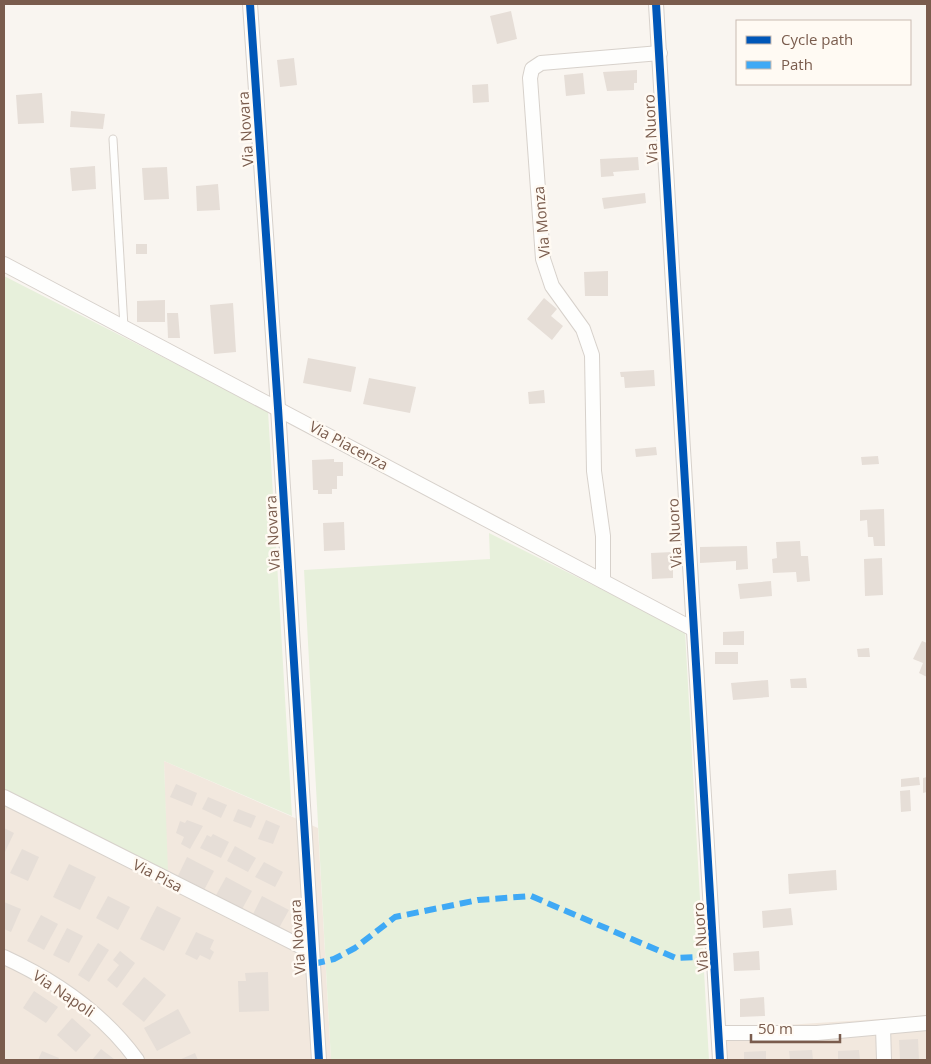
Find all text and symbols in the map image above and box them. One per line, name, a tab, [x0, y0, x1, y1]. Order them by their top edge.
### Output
legend	[736, 20, 911, 85]
text: Cycle path	[781, 29, 853, 49]
text: Path	[781, 54, 813, 74]
street label: Via Novara	[232, 91, 258, 167]
street label: Via Nuoro	[638, 94, 662, 164]
street label: Via Monza	[528, 185, 554, 259]
street label: Via Piacenza	[306, 416, 392, 474]
street label: Via Novara	[260, 495, 284, 571]
street label: Via Nuoro	[662, 498, 686, 568]
street label: Via Pisa	[130, 854, 186, 896]
street label: Via Novara	[284, 899, 310, 975]
street label: Via Nuoro	[688, 902, 712, 972]
street label: Via Napoli	[29, 965, 99, 1021]
scale bar	[751, 1012, 840, 1044]
text: 50 m	[758, 1018, 793, 1038]

